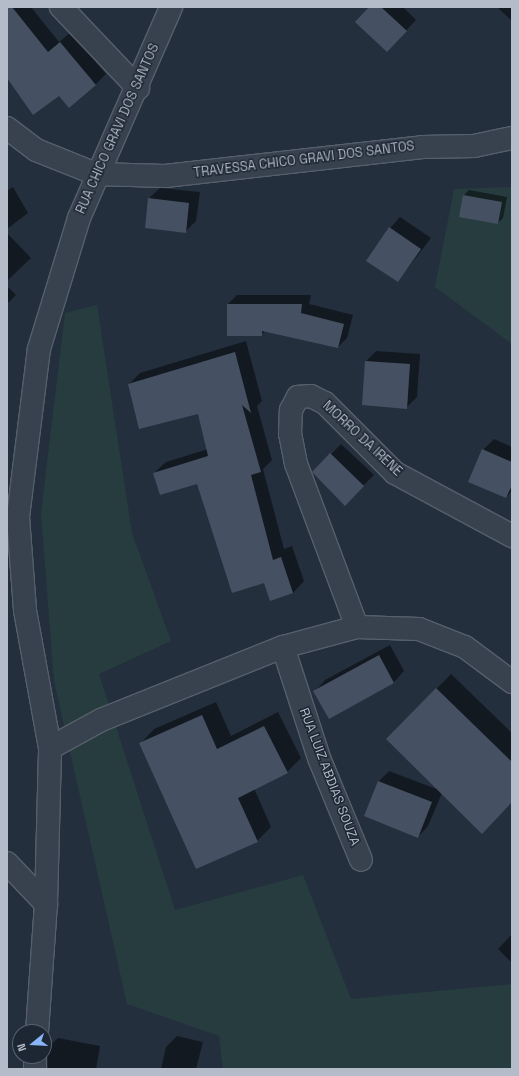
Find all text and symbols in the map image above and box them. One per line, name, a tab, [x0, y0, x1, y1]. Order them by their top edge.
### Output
street label: RUA CHICO GRAVI DOS SANTOS	[73, 41, 163, 217]
street label: TRAVESSA CHICO GRAVI DOS SANTOS	[193, 139, 415, 181]
street label: MORRO DA IRENE	[319, 398, 405, 480]
street label: RUA LUIZ ABDIAS SOUZA	[295, 706, 363, 848]
north arrow	[12, 1024, 52, 1064]
text: N	[14, 1042, 29, 1053]

